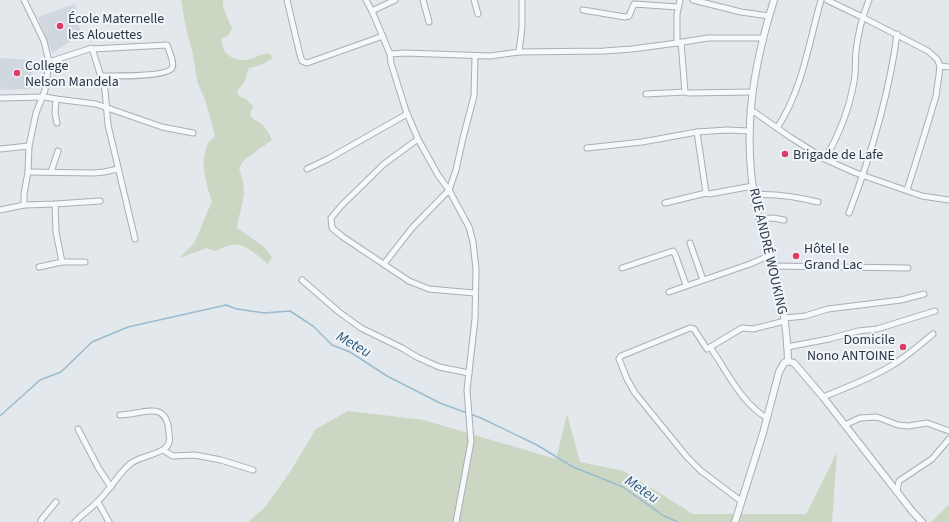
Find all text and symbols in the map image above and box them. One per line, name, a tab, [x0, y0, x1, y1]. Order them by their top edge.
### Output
place label: École Maternelle les Alouettes	[68, 9, 164, 45]
marker: École Maternelle les Alouettes	[55, 21, 65, 31]
place label: College Nelson Mandela	[25, 56, 119, 92]
marker: College Nelson Mandela	[12, 68, 22, 78]
place label: Brigade de Lafe	[793, 145, 883, 165]
marker: Brigade de Lafe	[780, 149, 790, 159]
street label: RUE ANDRÉ WOUKING	[744, 186, 792, 316]
place label: Hôtel le Grand Lac	[804, 239, 863, 275]
marker: Hôtel le Grand Lac	[791, 251, 801, 261]
water label: Meteu	[332, 326, 375, 363]
place label: Domicile Nono ANTOINE	[807, 330, 895, 366]
marker: Domicile Nono ANTOINE	[898, 342, 908, 352]
water label: Meteu	[620, 470, 663, 509]

